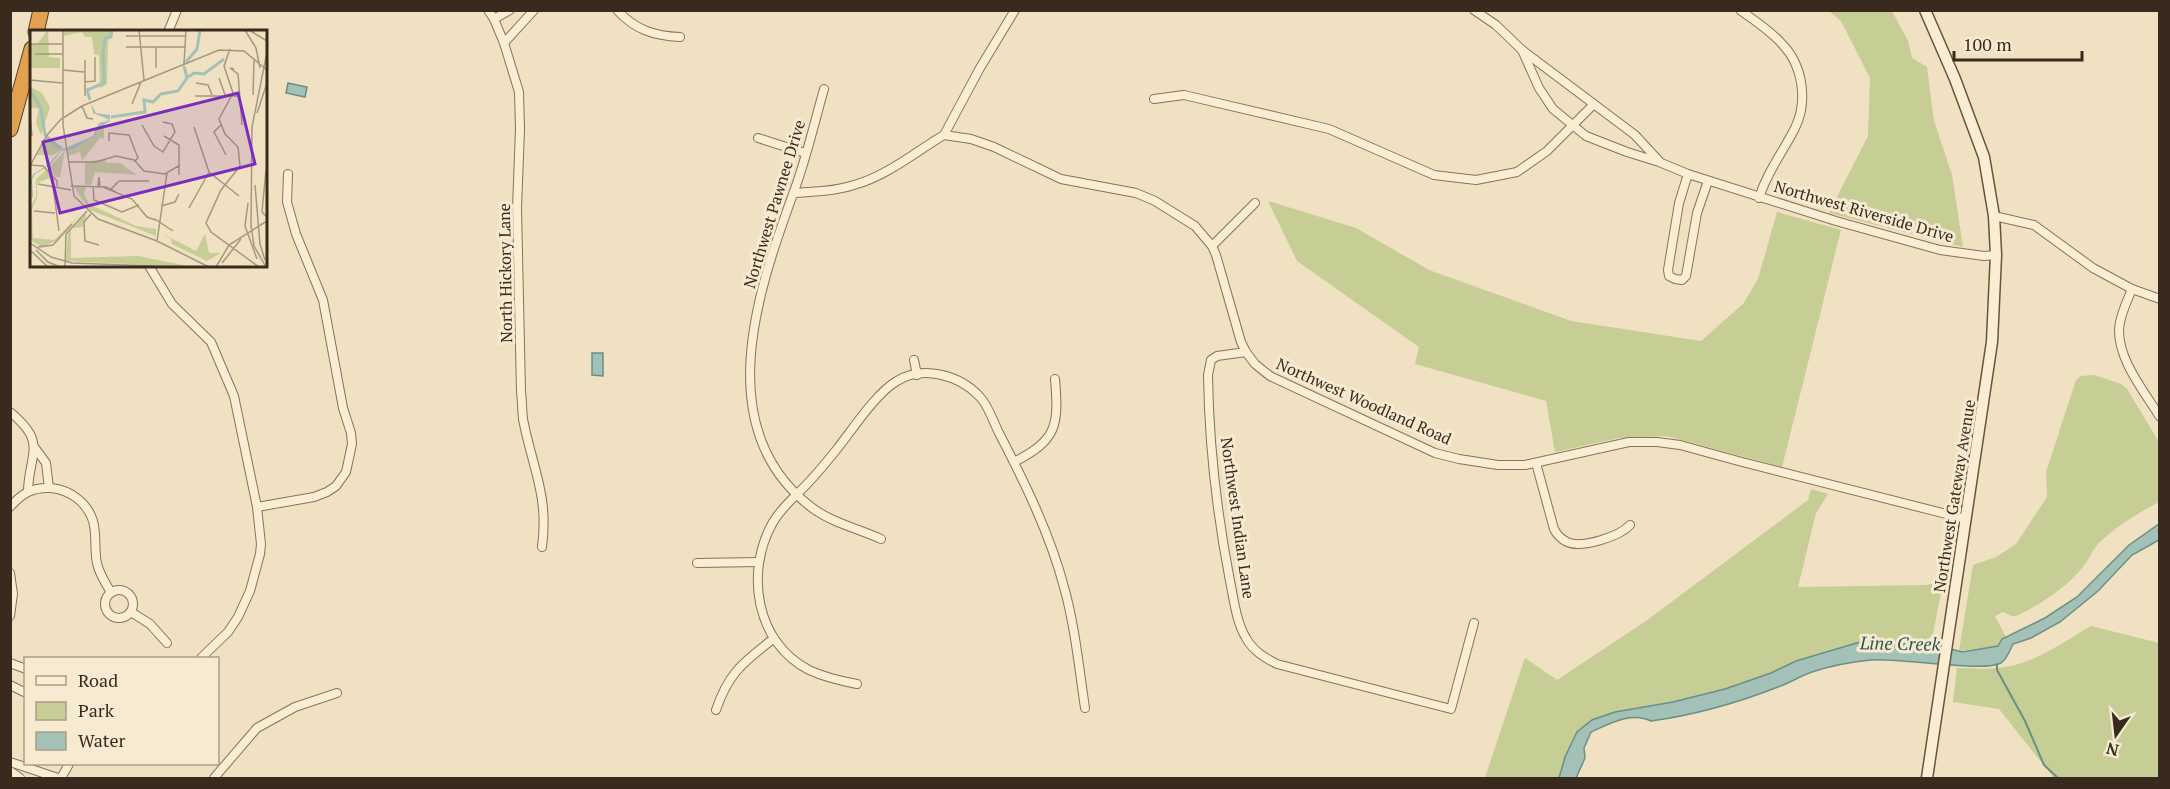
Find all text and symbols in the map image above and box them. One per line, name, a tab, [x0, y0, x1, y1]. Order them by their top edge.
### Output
scale bar	[1954, 24, 2082, 62]
inset map	[30, 30, 267, 267]
text: 100 m	[1963, 32, 2012, 56]
street label: Northwest Pawnee Drive	[738, 117, 810, 291]
street label: Northwest Riverside Drive	[1772, 175, 1956, 247]
street label: North Hickory Lane	[493, 203, 517, 343]
street label: Northwest Woodland Road	[1273, 352, 1455, 450]
street label: Northwest Gateway Avenue	[1928, 398, 1980, 594]
street label: Northwest Indian Lane	[1216, 436, 1260, 600]
water label: Line Creek	[1859, 630, 1941, 656]
legend	[24, 657, 219, 765]
text: Road	[78, 668, 118, 692]
text: Park	[78, 698, 115, 722]
north arrow	[2086, 705, 2146, 765]
text: Water	[78, 728, 125, 752]
text: N	[2104, 737, 2121, 762]

